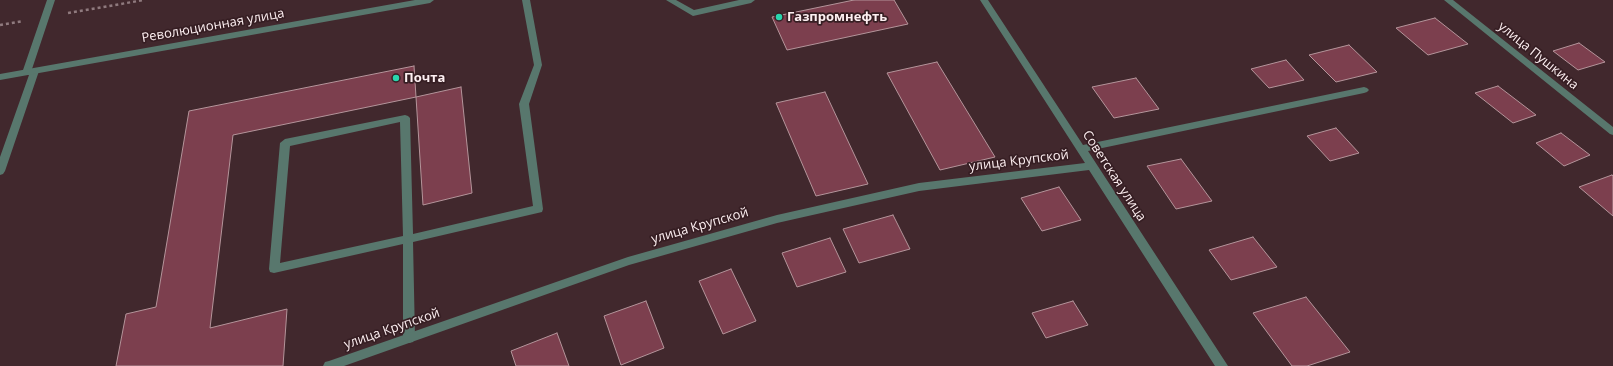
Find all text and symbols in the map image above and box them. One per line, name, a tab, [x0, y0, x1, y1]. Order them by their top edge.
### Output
street label: Революционная улица	[140, 6, 286, 46]
place label: Газпромнефть	[787, 9, 887, 25]
marker: Газпромнефть	[774, 12, 784, 22]
street label: улица Пушкина	[1495, 19, 1581, 93]
place label: Почта	[404, 70, 445, 86]
marker: Почта	[391, 73, 401, 83]
street label: Советская улица	[1079, 128, 1149, 224]
street label: улица Крупской	[968, 147, 1070, 175]
street label: улица Крупской	[650, 205, 750, 247]
street label: улица Крупской	[342, 305, 442, 353]

